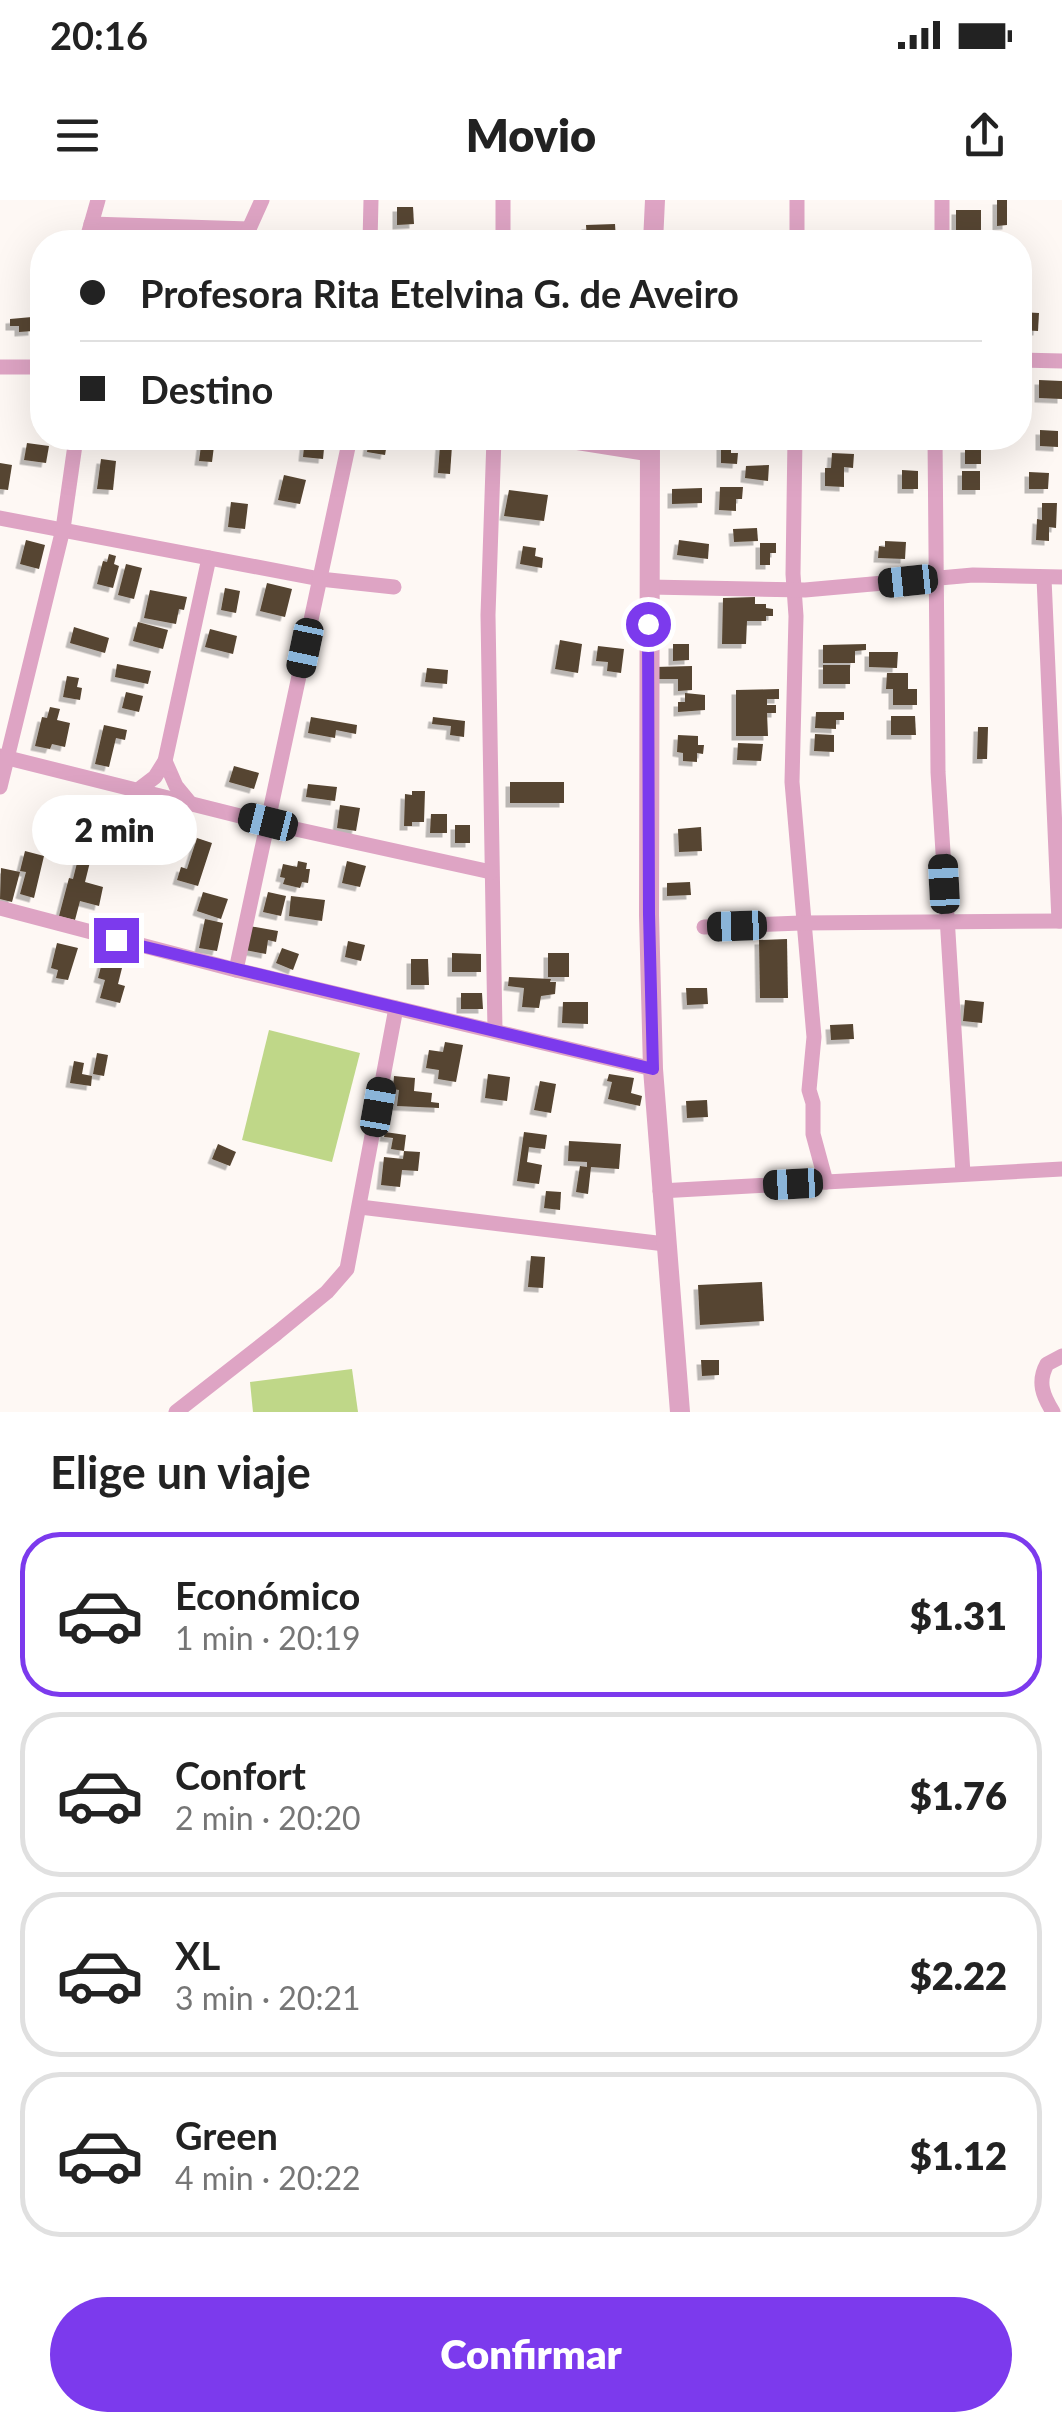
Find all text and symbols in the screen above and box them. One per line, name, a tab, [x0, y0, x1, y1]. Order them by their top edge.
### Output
text: 20:16	[50, 12, 148, 58]
icon: menu	[50, 108, 105, 163]
text: Movio	[466, 108, 596, 162]
icon: share	[957, 108, 1012, 163]
text: Profesora Rita Etelvina G. de Aveiro	[140, 270, 739, 316]
text: Destino	[140, 366, 273, 412]
car	[877, 563, 939, 599]
route start	[626, 602, 671, 647]
car	[284, 616, 326, 680]
callout: 2 min	[34, 795, 198, 865]
car	[235, 800, 301, 844]
text: 2 min	[75, 810, 154, 849]
car	[927, 853, 961, 915]
car	[706, 910, 768, 942]
route end	[94, 918, 139, 963]
car	[358, 1075, 398, 1139]
car	[762, 1167, 824, 1201]
text: Elige un viaje	[50, 1445, 311, 1499]
icon: car	[55, 1570, 145, 1660]
text: Económico	[175, 1572, 360, 1618]
text: $1.31	[910, 1592, 1007, 1638]
text: 1 min · 20:19	[175, 1618, 361, 1657]
icon: car	[55, 1750, 145, 1840]
text: Confort	[175, 1752, 306, 1798]
text: $1.76	[910, 1772, 1007, 1818]
text: 2 min · 20:20	[175, 1798, 361, 1837]
icon: car	[55, 1930, 145, 2020]
text: XL	[175, 1932, 220, 1978]
text: $2.22	[910, 1952, 1007, 1998]
text: 3 min · 20:21	[175, 1978, 361, 2017]
icon: car	[55, 2110, 145, 2200]
text: Green	[175, 2112, 278, 2158]
text: $1.12	[910, 2132, 1007, 2178]
text: 4 min · 20:22	[175, 2158, 361, 2197]
button: Confirmar	[50, 2297, 1012, 2412]

